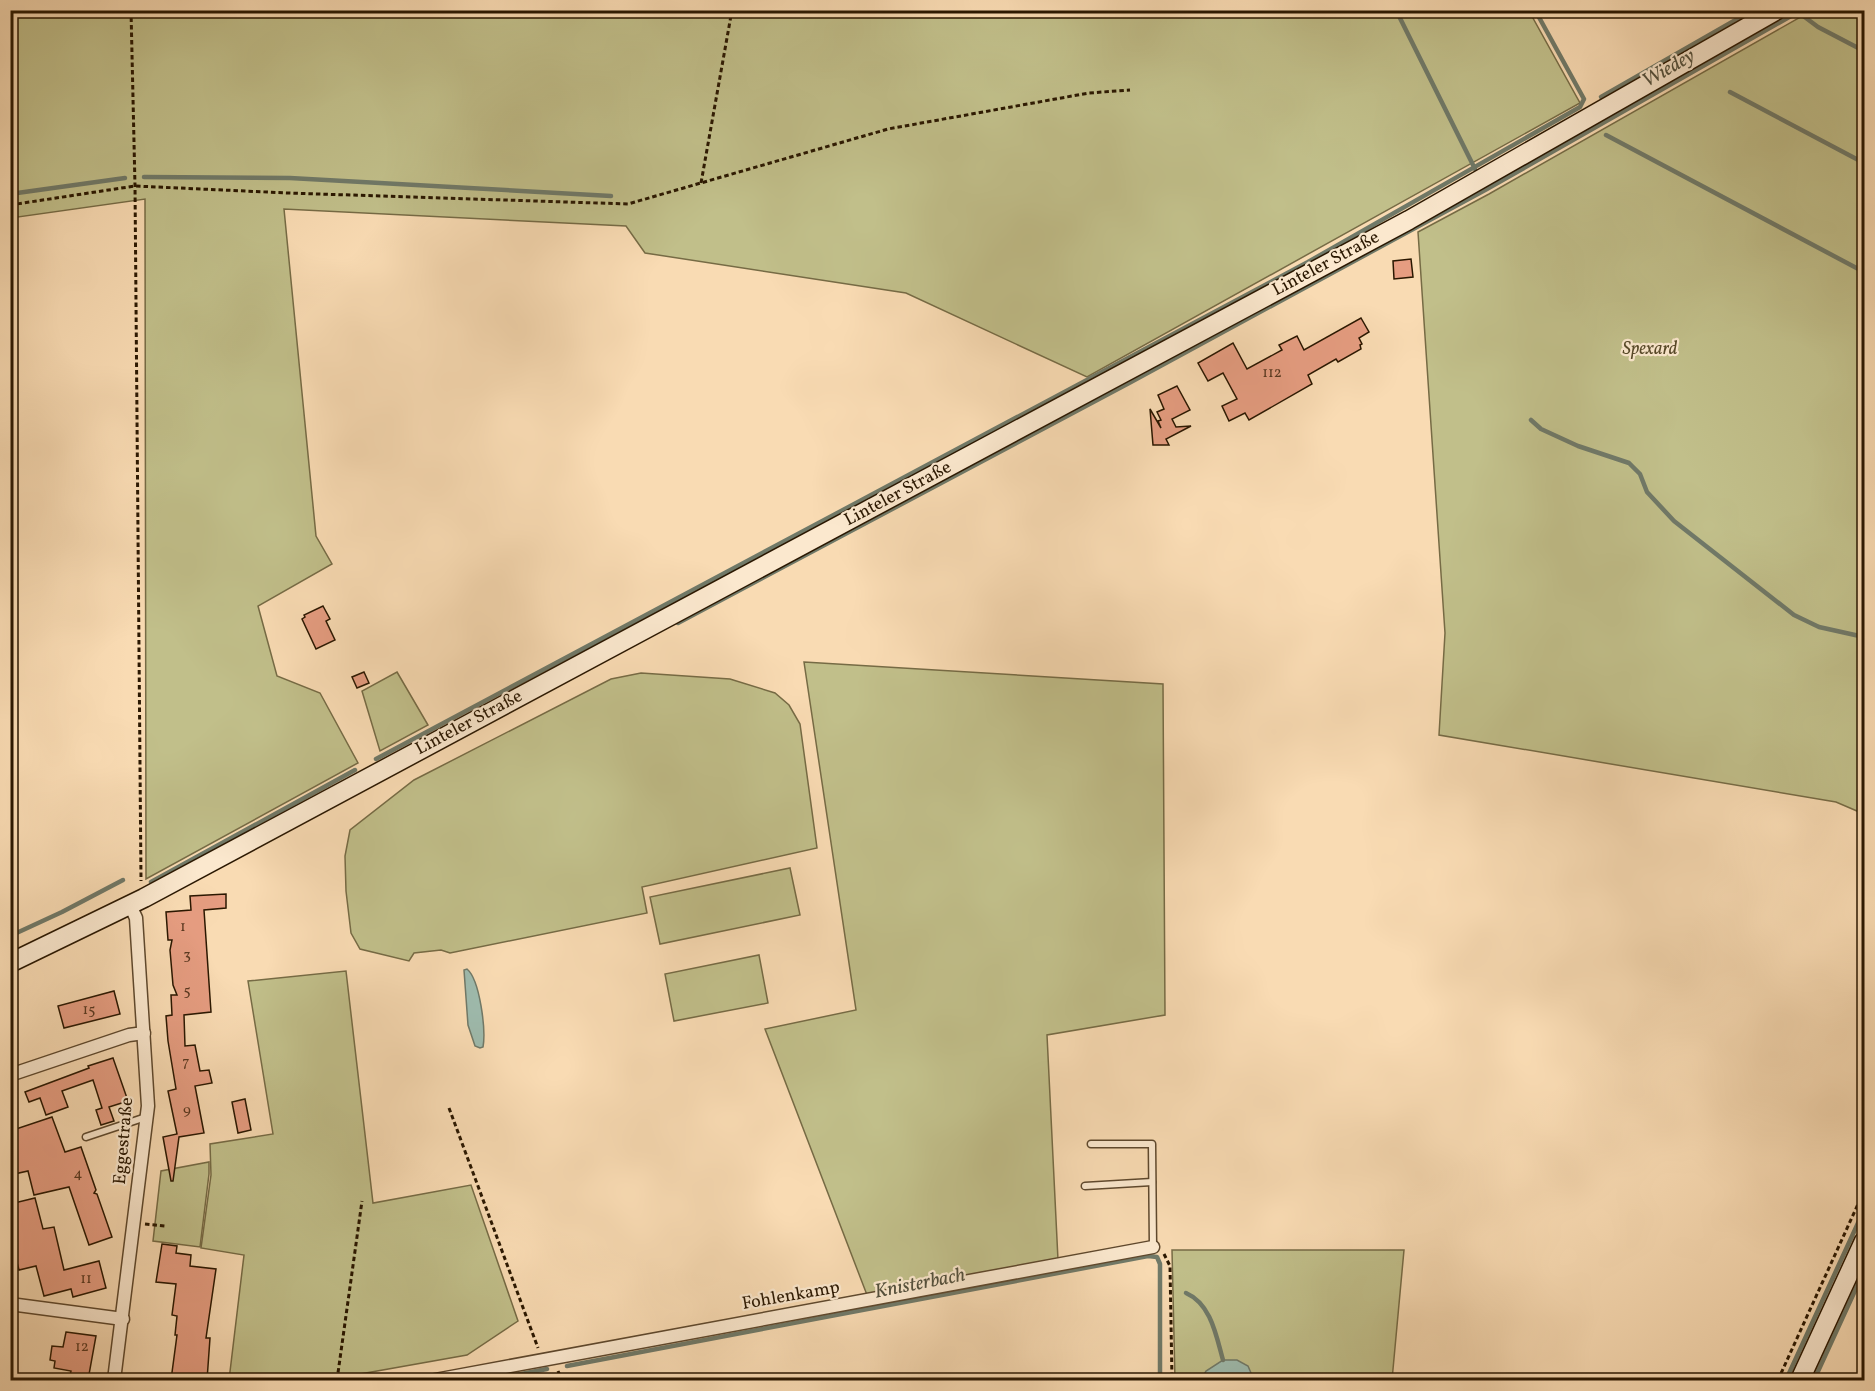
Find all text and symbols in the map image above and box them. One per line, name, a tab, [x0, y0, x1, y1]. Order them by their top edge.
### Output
water label: Wiedey	[1637, 43, 1701, 95]
street label: Linteler Straße	[1268, 225, 1384, 303]
park label: Spexard	[1622, 337, 1678, 362]
house number: 112	[1262, 363, 1282, 384]
street label: Linteler Straße	[840, 455, 956, 533]
street label: Linteler Straße	[411, 684, 527, 762]
house number: 1	[180, 917, 186, 938]
house number: 3	[183, 945, 191, 966]
house number: 5	[183, 981, 191, 1002]
house number: 15	[82, 1000, 96, 1021]
house number: 7	[182, 1052, 190, 1073]
street label: Eggestraße	[108, 1096, 140, 1186]
house number: 9	[183, 1100, 191, 1121]
house number: 4	[74, 1164, 83, 1185]
water label: Knisterbach	[872, 1261, 968, 1307]
house number: 11	[80, 1269, 92, 1290]
street label: Fohlenkamp	[740, 1275, 842, 1317]
house number: 12	[75, 1337, 89, 1358]

